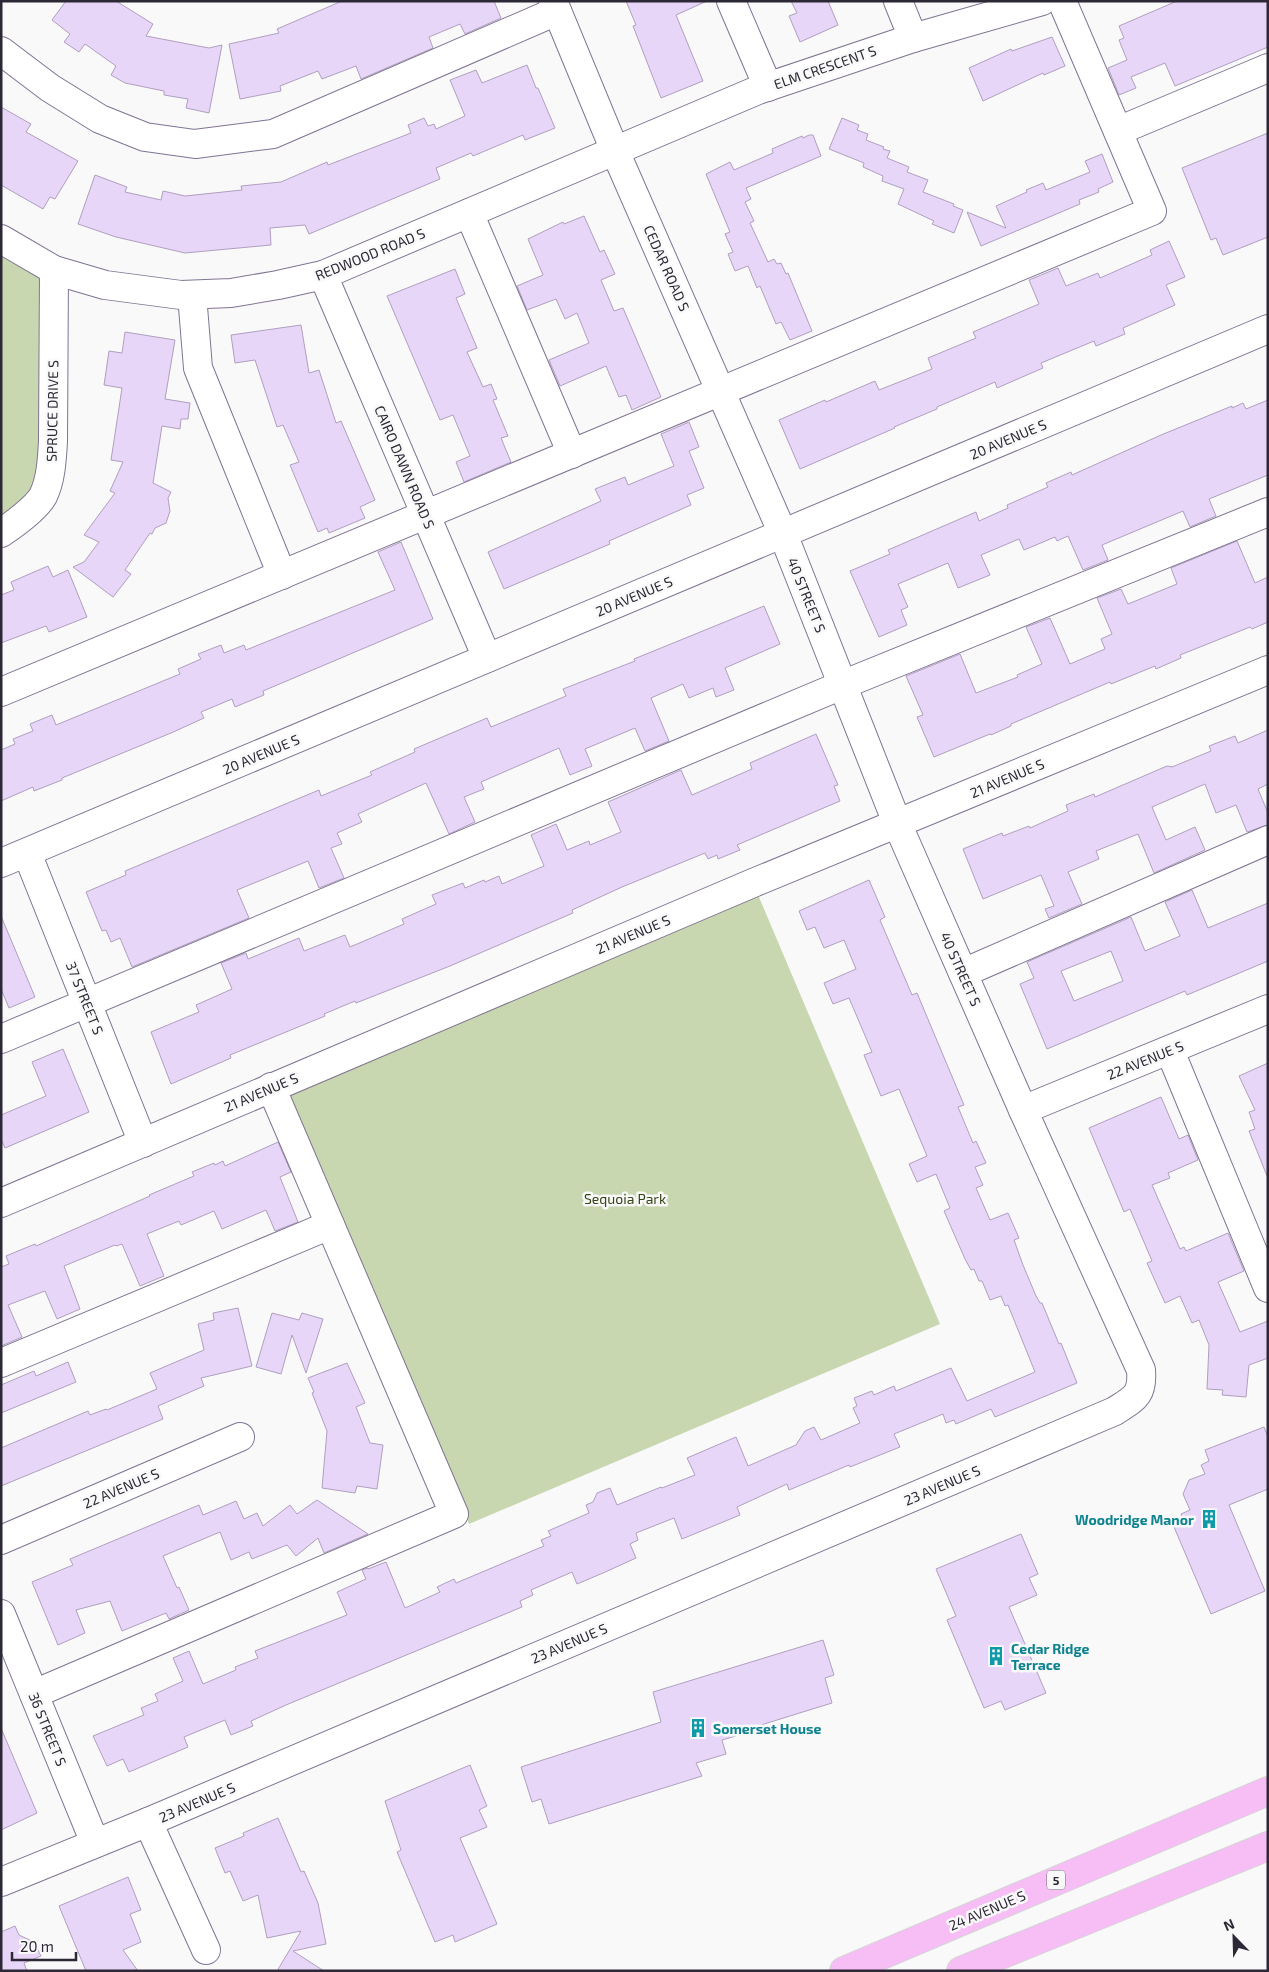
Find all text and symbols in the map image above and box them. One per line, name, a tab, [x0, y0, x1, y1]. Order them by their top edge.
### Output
street label: ELM CRESCENT S	[772, 41, 879, 92]
street label: CEDAR ROAD S	[640, 222, 694, 314]
street label: REDWOOD ROAD S	[313, 224, 428, 284]
street label: SPRUCE DRIVE S	[43, 360, 61, 462]
street label: CAIRO DAWN ROAD S	[371, 403, 439, 531]
street label: 20 AVENUE S	[967, 415, 1049, 463]
street label: 40 STREET S	[784, 555, 830, 635]
street label: 20 AVENUE S	[593, 572, 675, 620]
street label: 20 AVENUE S	[220, 730, 302, 778]
street label: 21 AVENUE S	[967, 755, 1047, 801]
street label: 21 AVENUE S	[593, 911, 673, 957]
street label: 40 STREET S	[937, 929, 985, 1009]
street label: 37 STREET S	[63, 959, 107, 1037]
street label: 22 AVENUE S	[1104, 1037, 1186, 1083]
street label: 21 AVENUE S	[221, 1069, 301, 1115]
park label: Sequoia Park	[584, 1190, 666, 1207]
street label: 23 AVENUE S	[901, 1461, 983, 1509]
street label: 22 AVENUE S	[80, 1464, 162, 1512]
building icon: Woodridge Manor	[1198, 1508, 1220, 1530]
place label: Woodridge Manor	[1075, 1511, 1194, 1528]
street label: 23 AVENUE S	[528, 1619, 610, 1667]
place label: Cedar Ridge Terrace	[1011, 1640, 1090, 1673]
building icon: Cedar Ridge Terrace	[985, 1645, 1007, 1667]
street label: 36 STREET S	[26, 1690, 71, 1768]
building icon: Somerset House	[687, 1717, 709, 1739]
place label: Somerset House	[713, 1720, 821, 1737]
street label: 23 AVENUE S	[156, 1778, 238, 1826]
road number: 5	[1047, 1870, 1065, 1890]
street label: 24 AVENUE S	[946, 1886, 1028, 1934]
north arrow	[1209, 1912, 1259, 1962]
text: N	[1221, 1915, 1237, 1934]
scale bar	[12, 1930, 76, 1962]
text: 20 m	[20, 1937, 54, 1955]

